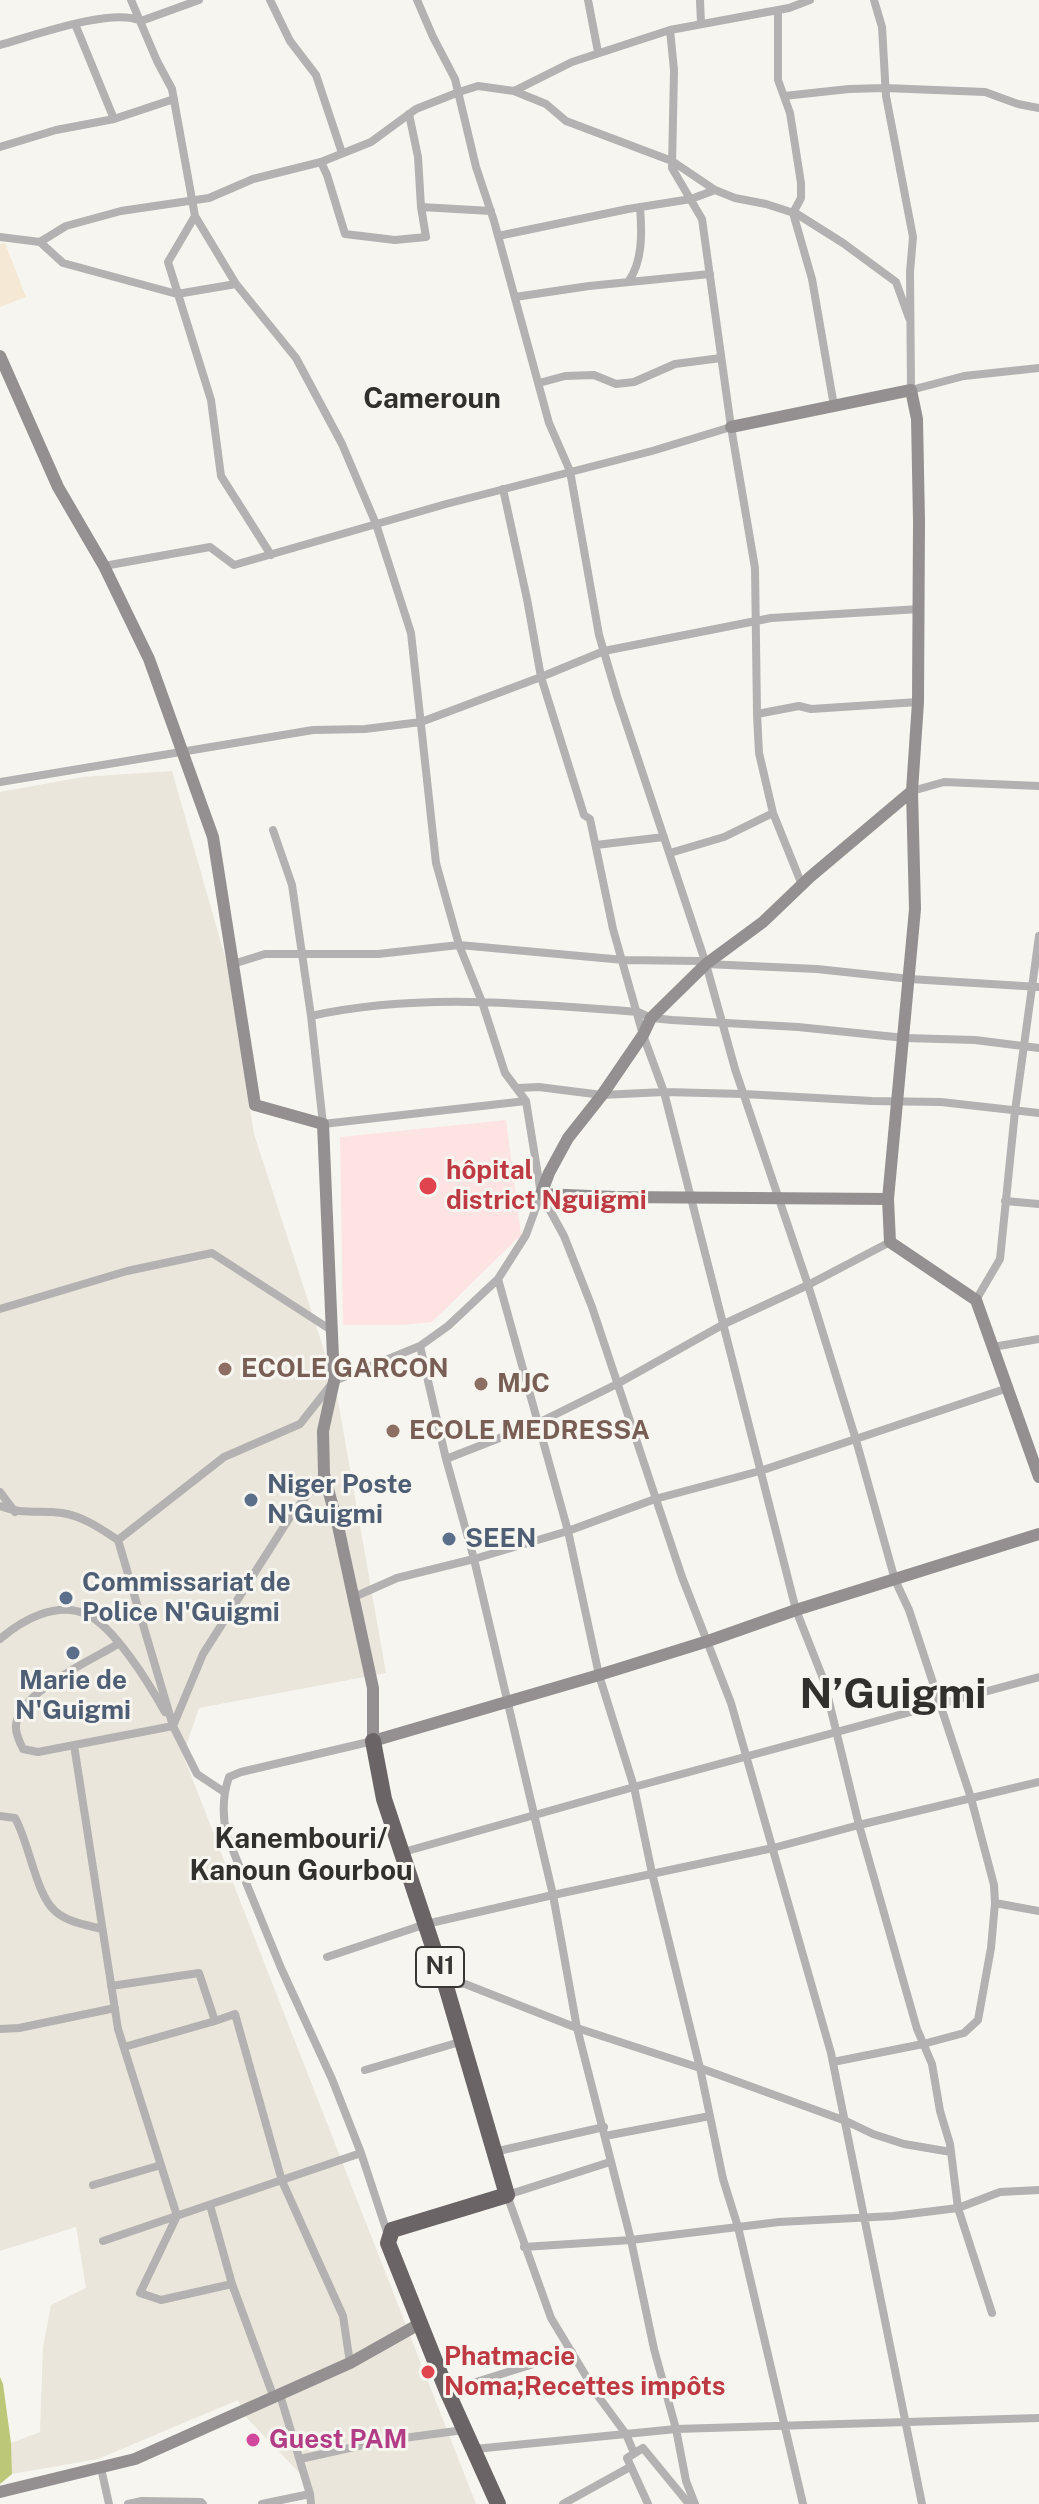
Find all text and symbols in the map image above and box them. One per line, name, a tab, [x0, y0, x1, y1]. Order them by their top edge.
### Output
district label: Cameroun	[363, 382, 501, 416]
place label: hôpital district Nguigmi	[446, 1155, 647, 1216]
marker: hôpital district Nguigmi	[417, 1175, 439, 1197]
place label: ECOLE GARCON	[241, 1353, 448, 1385]
marker: ECOLE GARCON	[216, 1360, 234, 1378]
place label: MJC	[497, 1368, 550, 1400]
marker: MJC	[472, 1375, 490, 1393]
place label: ECOLE MEDRESSA	[409, 1415, 650, 1447]
marker: ECOLE MEDRESSA	[384, 1422, 402, 1440]
place label: Niger Poste N'Guigmi	[267, 1469, 412, 1530]
marker: Niger Poste N'Guigmi	[242, 1491, 260, 1509]
place label: SEEN	[465, 1523, 536, 1555]
marker: SEEN	[440, 1530, 458, 1548]
place label: Commissariat de Police N'Guigmi	[82, 1567, 291, 1628]
marker: Commissariat de Police N'Guigmi	[57, 1589, 75, 1607]
marker: Marie de N'Guigmi	[64, 1644, 82, 1662]
place label: Marie de N'Guigmi	[15, 1665, 131, 1726]
district label: N’Guigmi	[799, 1670, 987, 1720]
district label: Kanembouri/ Kanoun Gourbou	[189, 1822, 413, 1888]
road number: N1	[416, 1947, 464, 1987]
place label: Phatmacie Noma;Recettes impôts	[444, 2341, 725, 2402]
marker: Phatmacie Noma;Recettes impôts	[419, 2363, 437, 2381]
place label: Guest PAM	[269, 2424, 407, 2456]
marker: Guest PAM	[244, 2431, 262, 2449]

